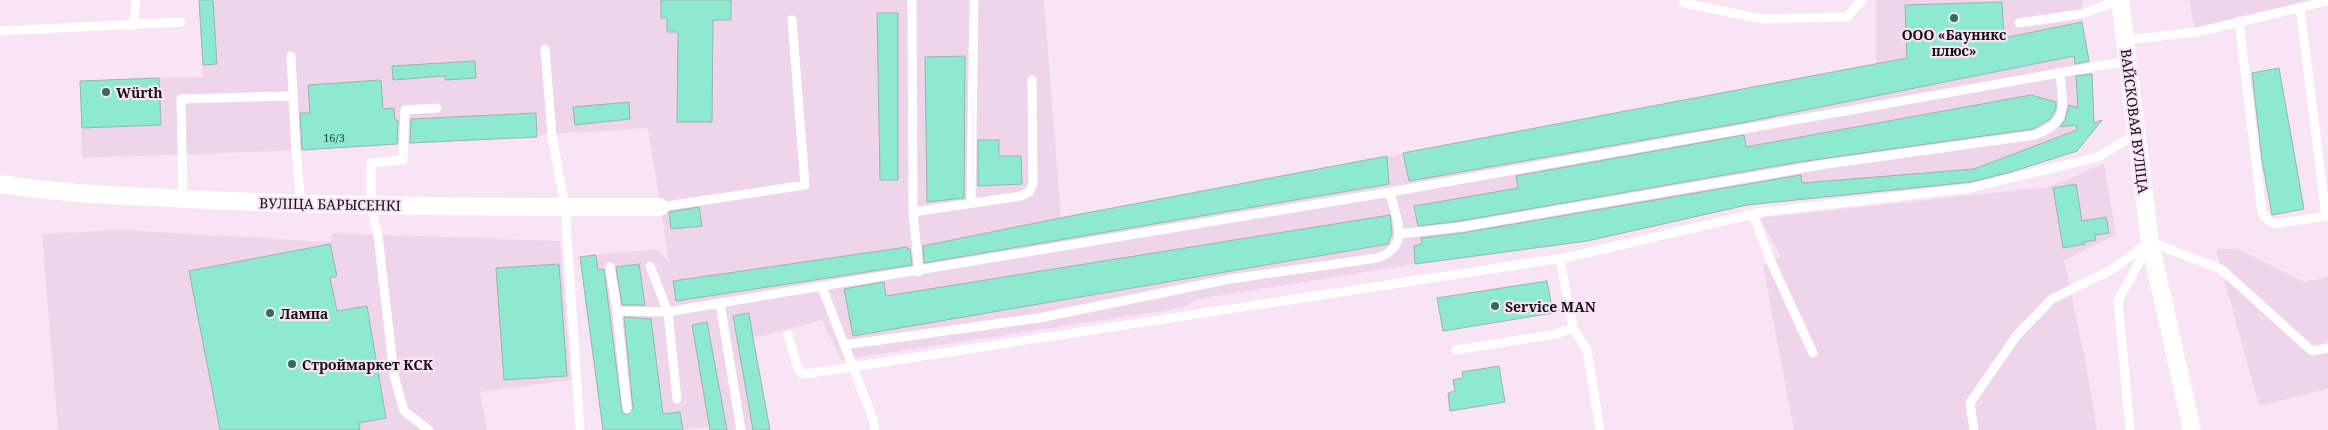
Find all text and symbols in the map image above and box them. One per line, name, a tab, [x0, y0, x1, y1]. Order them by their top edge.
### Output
marker: ООО «Бауникс плюс»	[1948, 12, 1960, 24]
place label: ООО «Бауникс плюс»	[1902, 25, 2006, 60]
street label: ВАЙСКОВАЯ ВУЛІЦА	[2117, 48, 2153, 195]
place label: Würth	[116, 83, 163, 102]
marker: Würth	[100, 86, 112, 98]
house number: 16/3	[323, 130, 345, 145]
street label: ВУЛІЦА БАРЫСЕНКІ	[259, 193, 401, 215]
place label: Service MAN	[1505, 297, 1596, 316]
marker: Service MAN	[1489, 300, 1501, 312]
place label: Лампа	[280, 304, 328, 323]
marker: Лампа	[264, 307, 276, 319]
place label: Строймаркет КСК	[302, 355, 434, 374]
marker: Строймаркет КСК	[286, 358, 298, 370]

